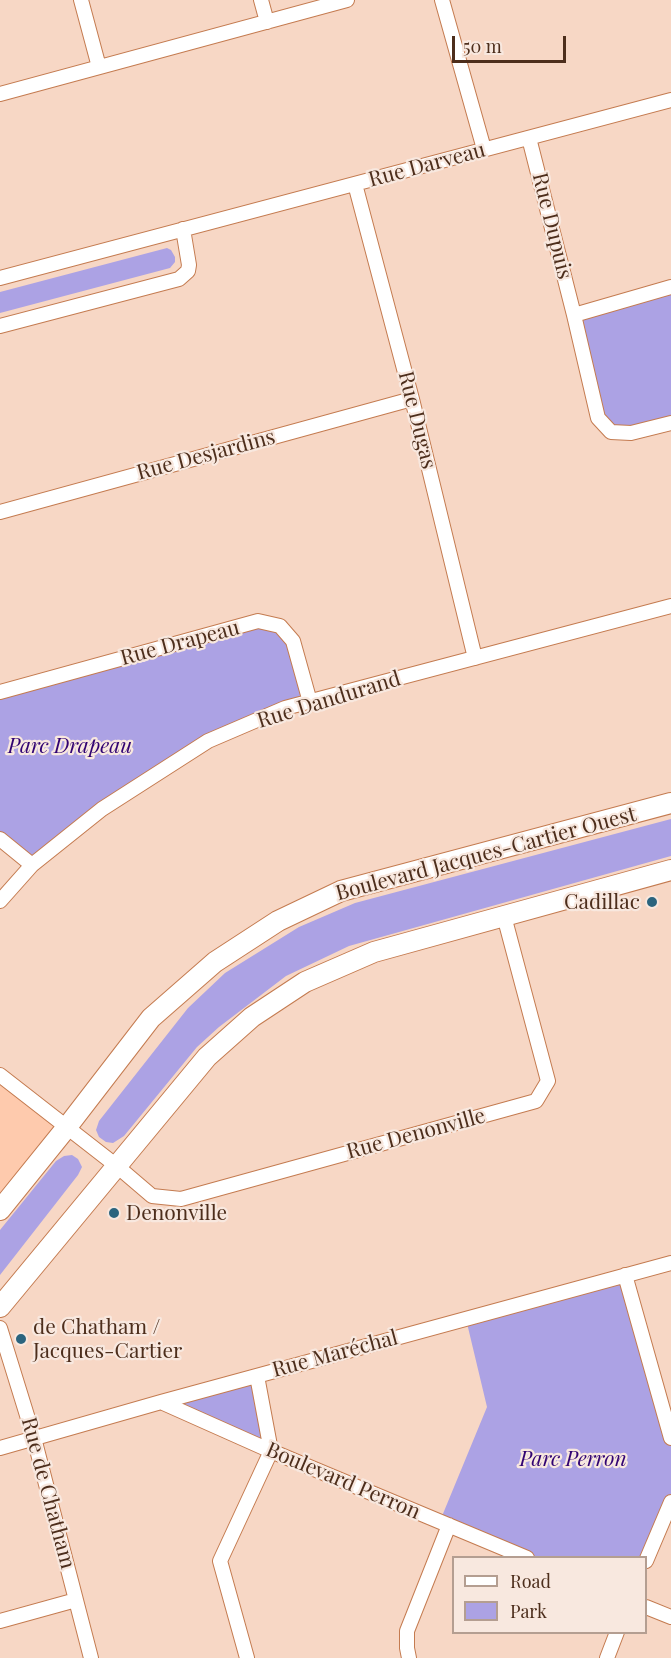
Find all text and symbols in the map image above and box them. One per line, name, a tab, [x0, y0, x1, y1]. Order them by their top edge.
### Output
scale bar	[455, 24, 569, 62]
text: 50 m	[463, 34, 502, 58]
street label: Rue Darveau	[366, 137, 488, 193]
street label: Rue Dupuis	[527, 170, 577, 282]
street label: Rue Dugas	[393, 369, 441, 471]
street label: Rue Desjardins	[134, 424, 278, 486]
street label: Rue Drapeau	[118, 615, 242, 671]
street label: Rue Dandurand	[254, 666, 404, 734]
park label: Parc Drapeau	[8, 733, 132, 759]
street label: Boulevard Jacques-Cartier Ouest	[333, 802, 639, 906]
place label: Cadillac	[564, 889, 640, 915]
marker: Cadillac	[645, 895, 659, 909]
street label: Rue Denonville	[344, 1103, 488, 1165]
place label: Denonville	[126, 1200, 227, 1226]
marker: Denonville	[107, 1206, 121, 1220]
place label: de Chatham / Jacques-Cartier	[33, 1314, 182, 1364]
street label: Rue Maréchal	[269, 1325, 401, 1383]
marker: de Chatham / Jacques-Cartier	[14, 1332, 28, 1346]
street label: Rue de Chatham	[16, 1414, 80, 1572]
street label: Boulevard Perron	[262, 1437, 424, 1525]
park label: Parc Perron	[519, 1446, 627, 1472]
legend	[452, 1556, 647, 1634]
text: Road	[510, 1569, 551, 1593]
text: Park	[510, 1599, 547, 1623]

